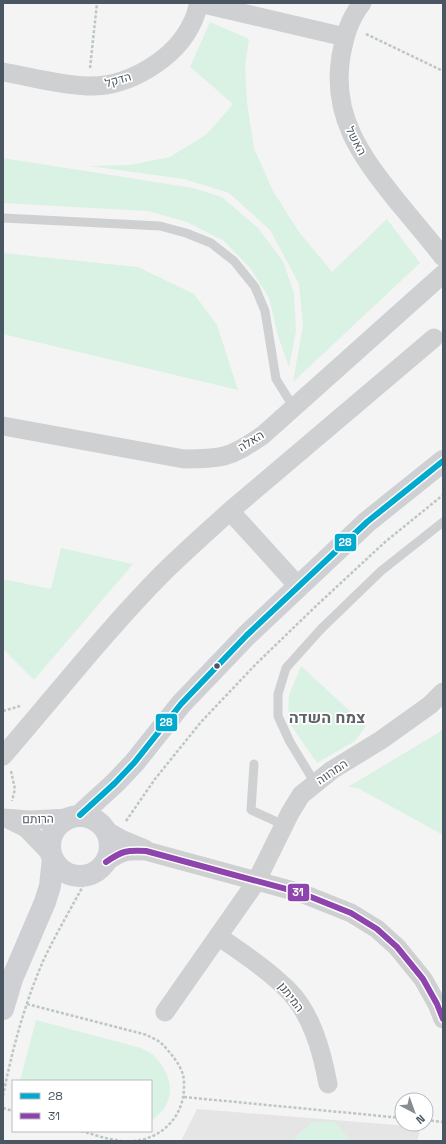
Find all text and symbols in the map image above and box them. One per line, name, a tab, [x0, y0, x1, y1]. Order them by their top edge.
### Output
street label: הדקל	[103, 69, 133, 91]
street label: האשל	[342, 124, 370, 158]
street label: האלה	[235, 427, 267, 455]
line badge: 28	[334, 533, 357, 552]
text: 28	[338, 535, 352, 549]
unlabelled marker	[212, 661, 222, 671]
district label: צמח השדה	[289, 707, 365, 728]
line badge: 28	[155, 713, 178, 732]
text: 28	[159, 715, 173, 729]
street label: המרווה	[313, 756, 351, 788]
street label: הרותם	[22, 811, 54, 827]
line badge: 31	[287, 883, 310, 902]
text: 31	[292, 885, 304, 899]
street label: המיתנן	[274, 979, 308, 1015]
legend	[12, 1080, 152, 1132]
text: 28	[48, 1088, 63, 1104]
north arrow	[394, 1092, 434, 1132]
text: 31	[48, 1108, 60, 1124]
text: N	[413, 1112, 428, 1127]

